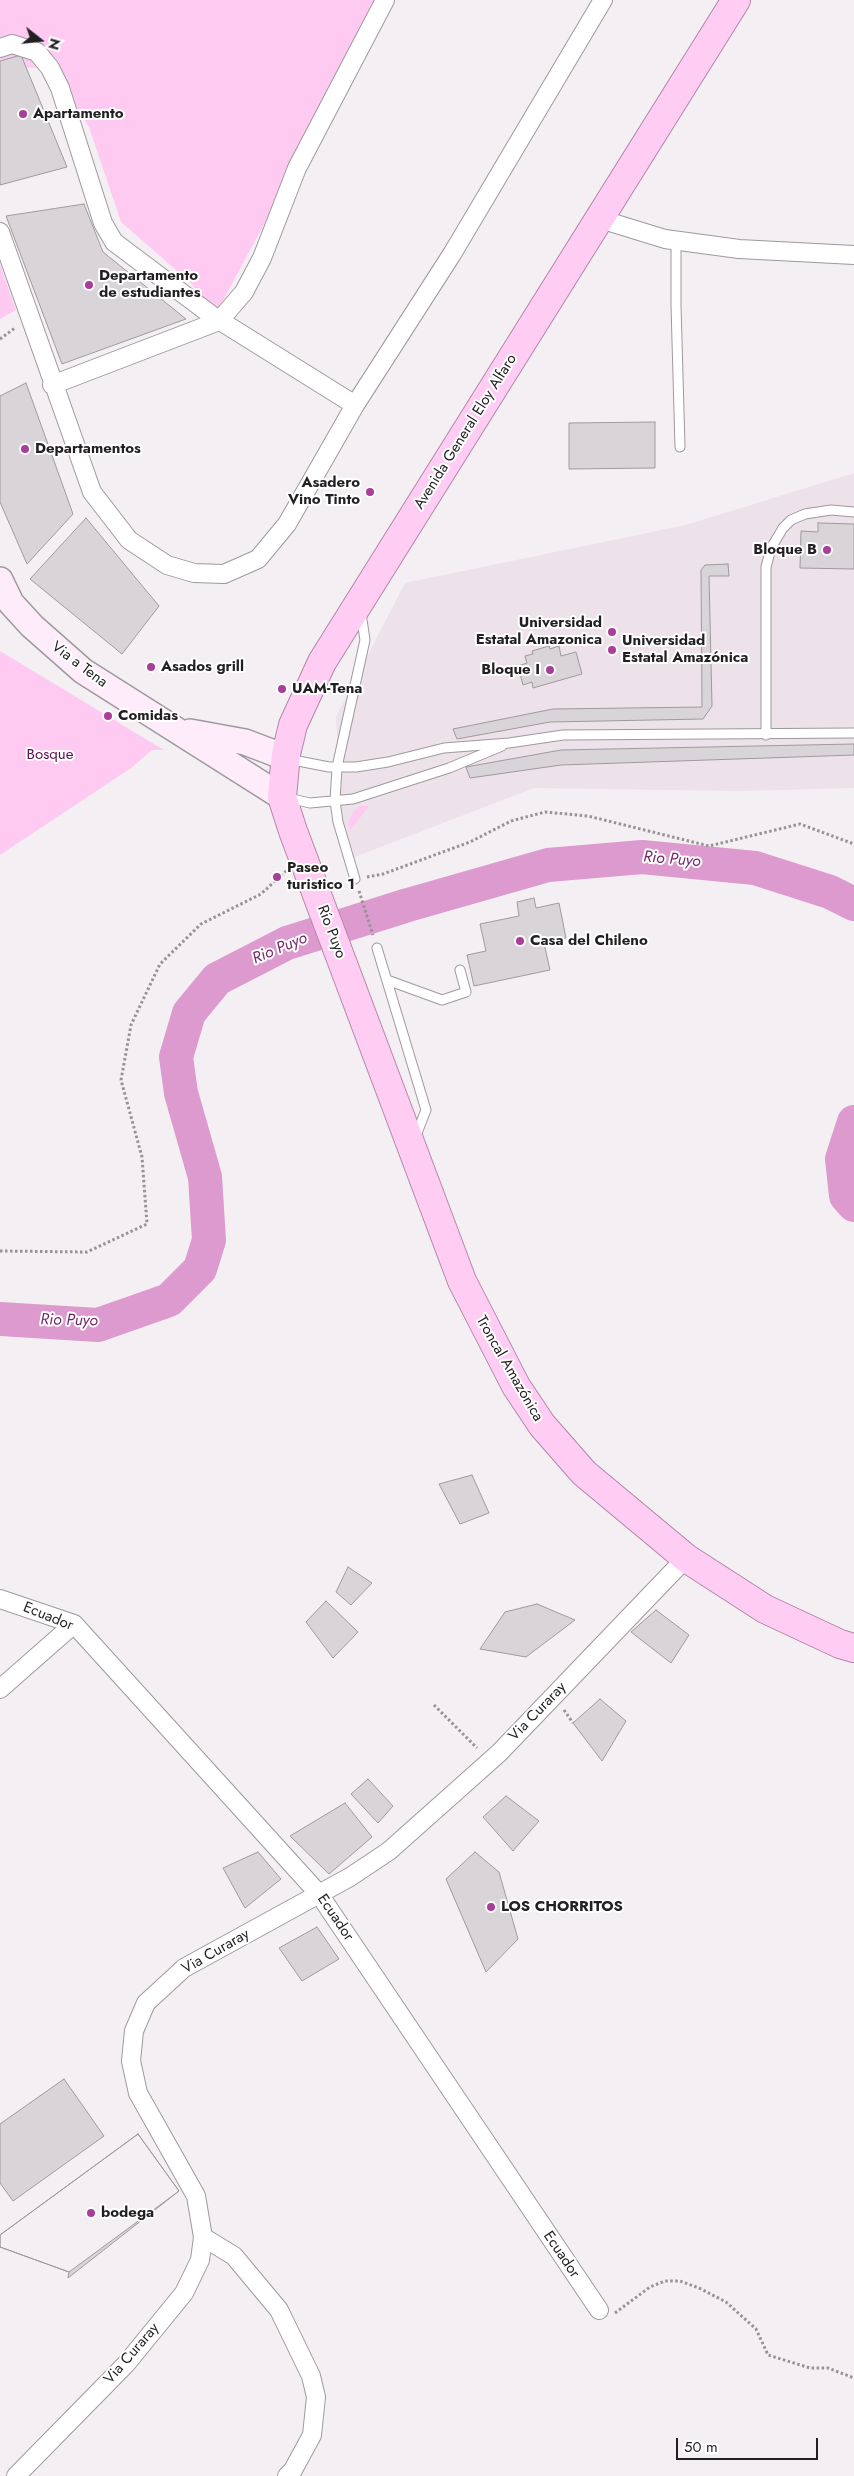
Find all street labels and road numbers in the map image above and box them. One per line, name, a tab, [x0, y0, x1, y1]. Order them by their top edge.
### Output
street label: Avenida General Eloy Alfaro	[411, 351, 521, 513]
street label: Via a Tena	[47, 638, 111, 692]
street label: Río Puyo	[313, 903, 349, 961]
street label: Troncal Amazónica	[471, 1313, 547, 1425]
street label: Ecuador	[20, 1599, 76, 1635]
street label: Via Curaray	[506, 1679, 570, 1745]
street label: Ecuador	[313, 1891, 357, 1945]
street label: Via Curaray	[179, 1925, 253, 1979]
street label: Ecuador	[539, 2228, 583, 2282]
street label: Via Curaray	[101, 2320, 163, 2388]

